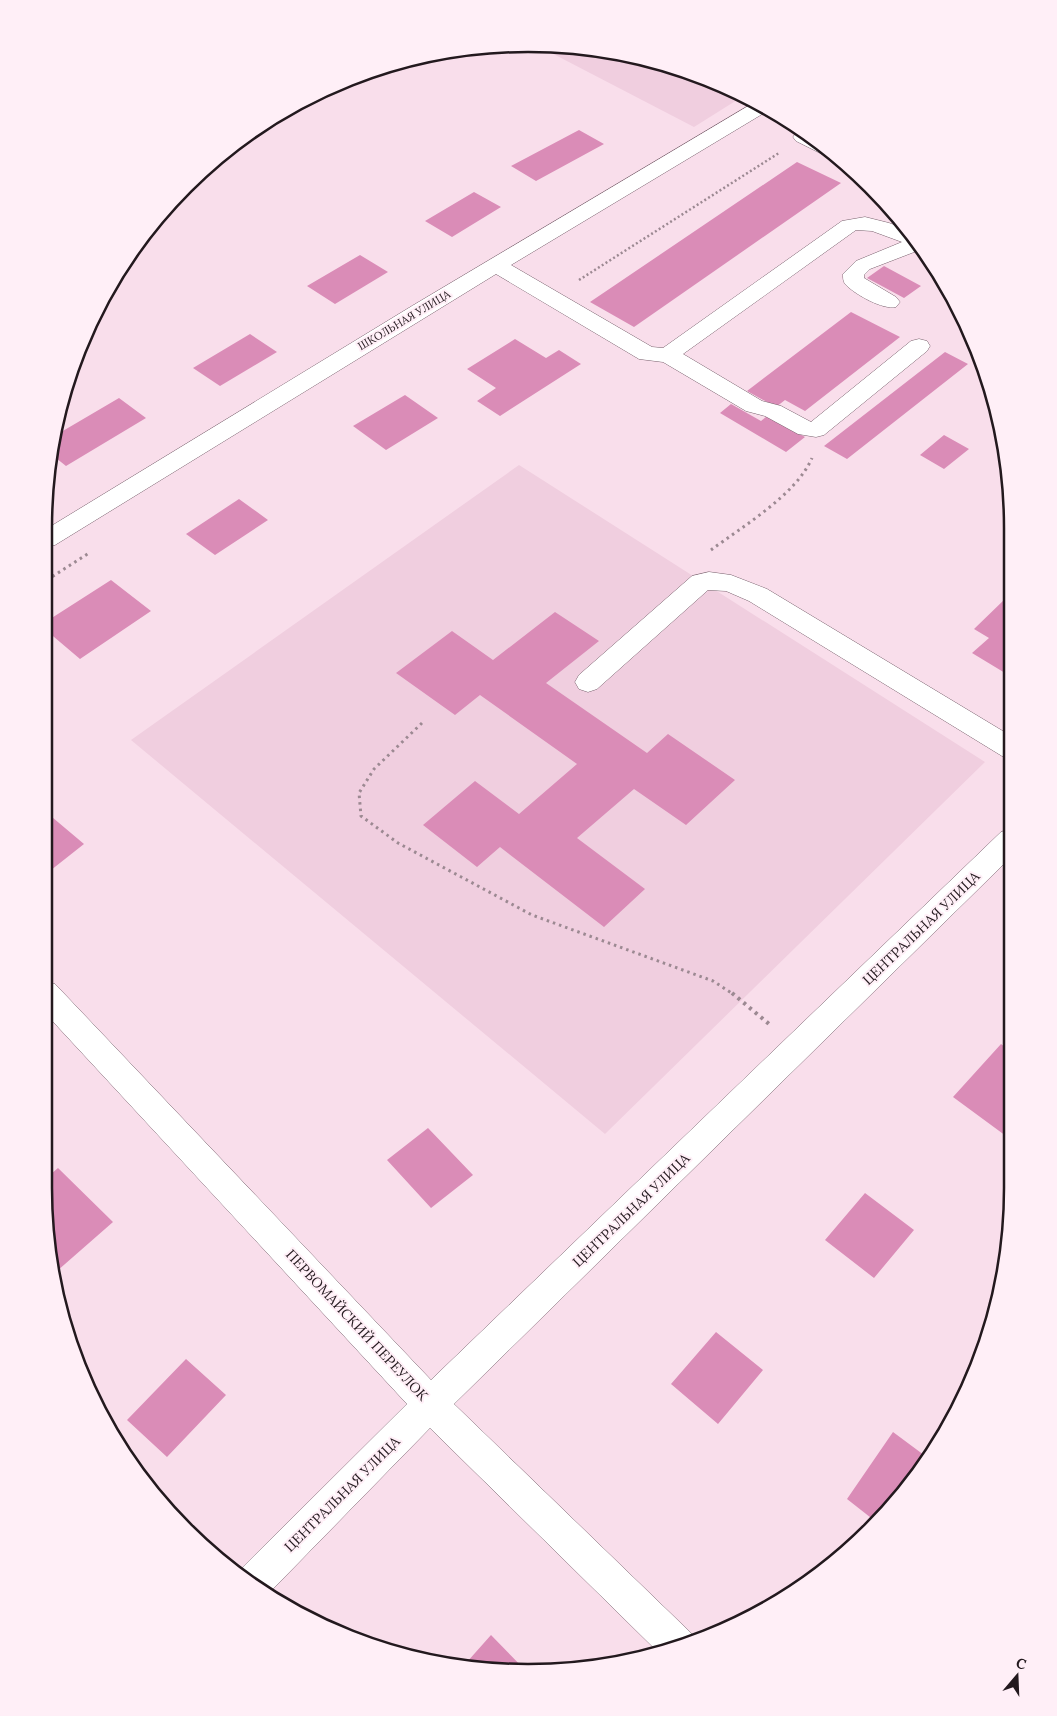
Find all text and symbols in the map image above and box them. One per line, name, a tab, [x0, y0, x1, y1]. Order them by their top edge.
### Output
street label: ШКОЛЬНАЯ УЛИЦА	[355, 286, 454, 353]
street label: ЦЕНТРАЛЬНАЯ УЛИЦА	[859, 867, 984, 989]
street label: ЦЕНТРАЛЬНАЯ УЛИЦА	[569, 1149, 694, 1271]
street label: ПЕРВОМАЙСКИЙ ПЕРЕУЛОК	[282, 1245, 432, 1405]
street label: ЦЕНТРАЛЬНАЯ УЛИЦА	[280, 1432, 404, 1556]
north arrow	[992, 1651, 1042, 1701]
text: С	[1014, 1654, 1029, 1674]

